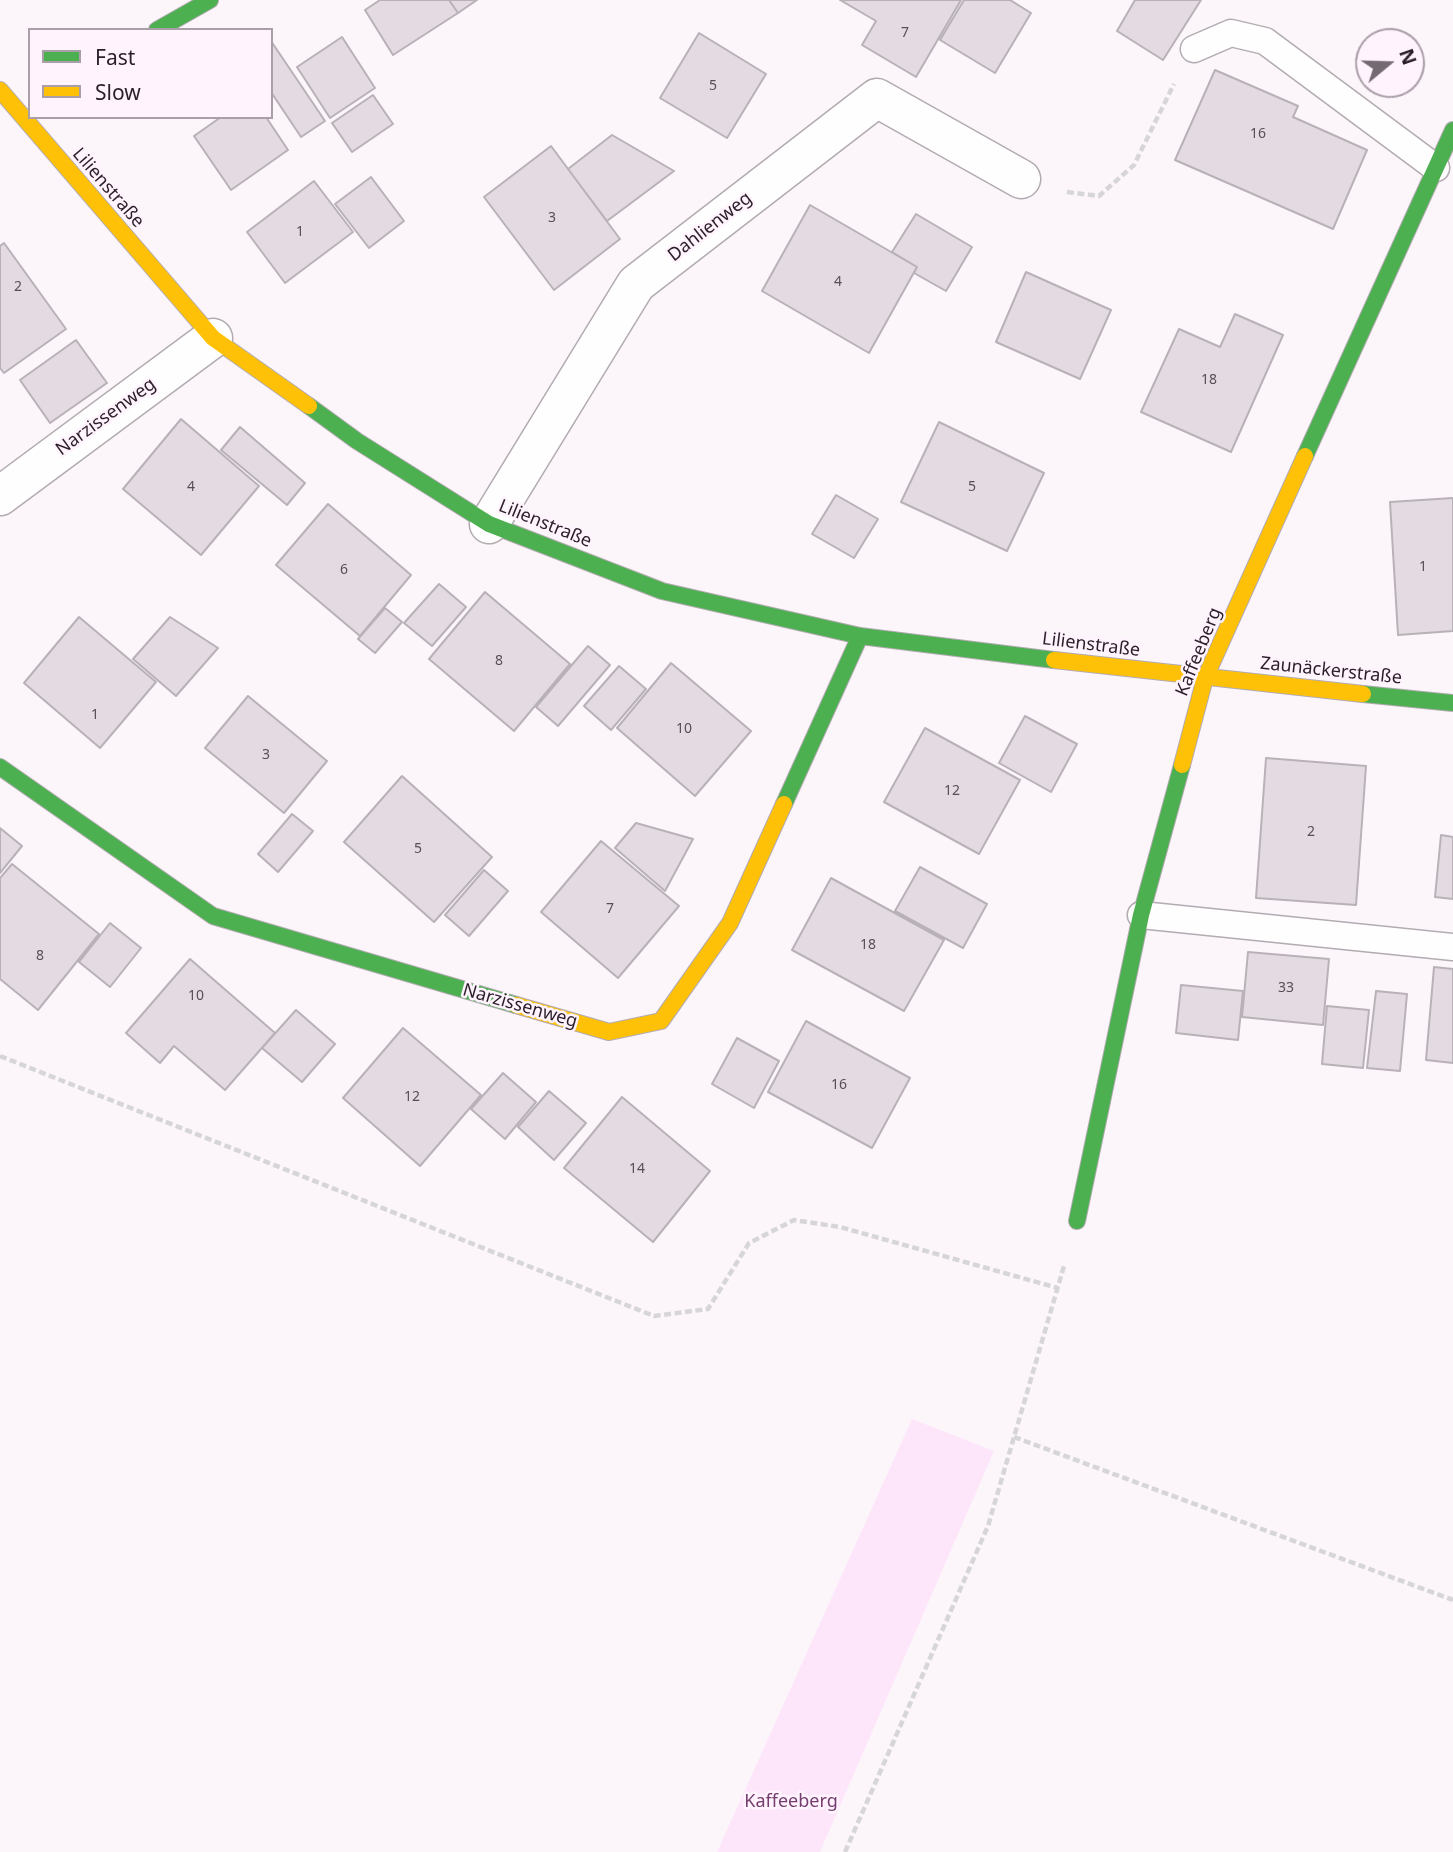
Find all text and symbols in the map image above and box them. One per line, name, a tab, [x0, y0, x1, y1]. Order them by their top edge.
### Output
house number: 7	[901, 25, 909, 41]
legend	[28, 28, 273, 119]
north arrow	[1355, 28, 1425, 98]
text: Fast	[95, 43, 135, 71]
text: N	[1393, 45, 1423, 68]
text: Slow	[95, 78, 141, 106]
house number: 5	[709, 78, 717, 94]
house number: 16	[1250, 126, 1266, 142]
street label: Lilienstraße	[68, 144, 148, 232]
street label: Dahlienweg	[664, 188, 756, 266]
house number: 3	[548, 210, 556, 226]
house number: 1	[296, 224, 304, 240]
house number: 4	[834, 274, 842, 290]
house number: 2	[14, 279, 22, 295]
house number: 18	[1201, 372, 1217, 388]
street label: Narzissenweg	[52, 374, 160, 460]
house number: 4	[187, 479, 195, 495]
house number: 5	[968, 479, 976, 495]
street label: Lilienstraße	[495, 496, 595, 552]
house number: 1	[1419, 559, 1427, 575]
house number: 6	[340, 562, 348, 578]
street label: Kaffeeberg	[1171, 605, 1227, 699]
street label: Lilienstraße	[1041, 628, 1141, 662]
house number: 8	[495, 653, 503, 669]
street label: Zaunäckerstraße	[1259, 653, 1403, 689]
house number: 1	[91, 707, 99, 723]
house number: 10	[676, 721, 692, 737]
house number: 3	[262, 747, 270, 763]
house number: 12	[944, 783, 960, 799]
house number: 2	[1307, 824, 1315, 840]
house number: 5	[414, 841, 422, 857]
house number: 7	[606, 901, 614, 917]
house number: 18	[860, 937, 876, 953]
house number: 8	[36, 948, 44, 964]
street label: Narzissenweg	[460, 979, 580, 1033]
house number: 33	[1278, 980, 1294, 996]
house number: 10	[188, 988, 204, 1004]
house number: 16	[831, 1077, 847, 1093]
house number: 12	[404, 1089, 420, 1105]
house number: 14	[629, 1161, 645, 1177]
park label: Kaffeeberg	[744, 1791, 838, 1813]

